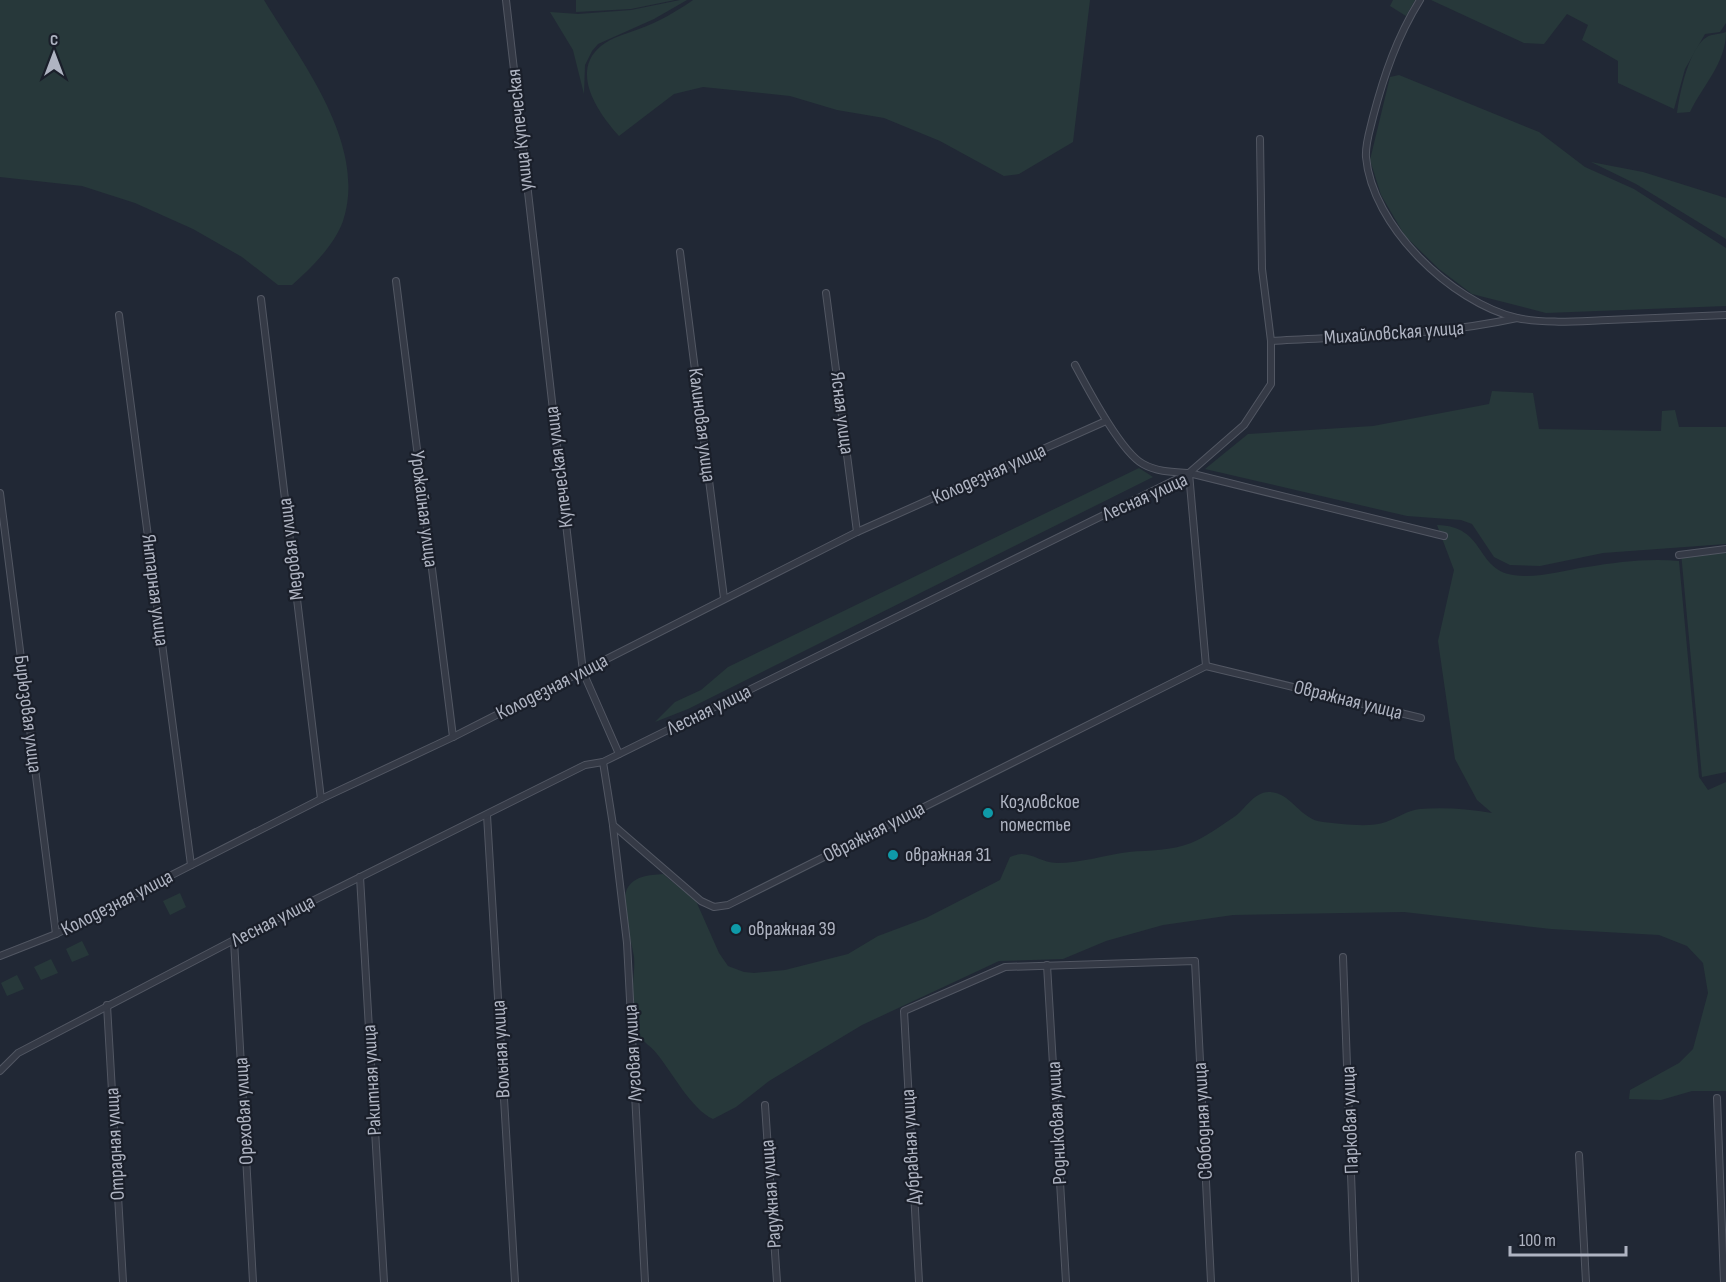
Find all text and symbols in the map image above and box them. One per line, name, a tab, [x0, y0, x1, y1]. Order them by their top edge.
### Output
north arrow	[24, 24, 84, 84]
text: С	[50, 31, 58, 50]
street label: улица Купеческая	[502, 68, 538, 192]
street label: Михайловская улица	[1323, 316, 1465, 350]
street label: Калиновая улица	[683, 367, 721, 483]
street label: Ясная улица	[825, 370, 859, 456]
street label: Купеческая улица	[540, 405, 578, 529]
street label: Колодезная улица	[928, 438, 1050, 510]
street label: Урожайная улица	[405, 449, 443, 569]
street label: Лесная улица	[1098, 468, 1191, 527]
street label: Медовая улица	[273, 497, 309, 601]
street label: Янтарная улица	[136, 533, 174, 647]
street label: Колодезная улица	[492, 649, 612, 725]
street label: Бирюзовая улица	[9, 654, 47, 774]
street label: Овражная улица	[1291, 675, 1405, 725]
street label: Лесная улица	[662, 679, 755, 741]
place label: Козловское поместье	[1000, 790, 1080, 837]
street label: Овражная улица	[819, 796, 929, 868]
marker: Козловское поместье	[981, 806, 995, 820]
place label: овражная 31	[905, 843, 991, 867]
marker: овражная 31	[886, 848, 900, 862]
street label: Колодезная улица	[57, 865, 177, 941]
street label: Лесная улица	[226, 890, 319, 953]
place label: овражная 39	[748, 917, 836, 941]
marker: овражная 39	[729, 922, 743, 936]
street label: Вольная улица	[486, 999, 516, 1099]
street label: Луговая улица	[618, 1004, 648, 1103]
street label: Ракитная улица	[357, 1024, 387, 1136]
street label: Ореховая улица	[229, 1057, 259, 1165]
street label: Родниковая улица	[1042, 1061, 1072, 1185]
street label: Свободная улица	[1188, 1062, 1218, 1180]
street label: Парковая улица	[1336, 1066, 1364, 1174]
street label: Отрадная улица	[100, 1087, 130, 1201]
street label: Дубравная улица	[896, 1089, 926, 1205]
street label: Радужная улица	[755, 1139, 787, 1249]
scale bar	[1510, 1219, 1626, 1257]
text: 100 m	[1519, 1230, 1556, 1251]

